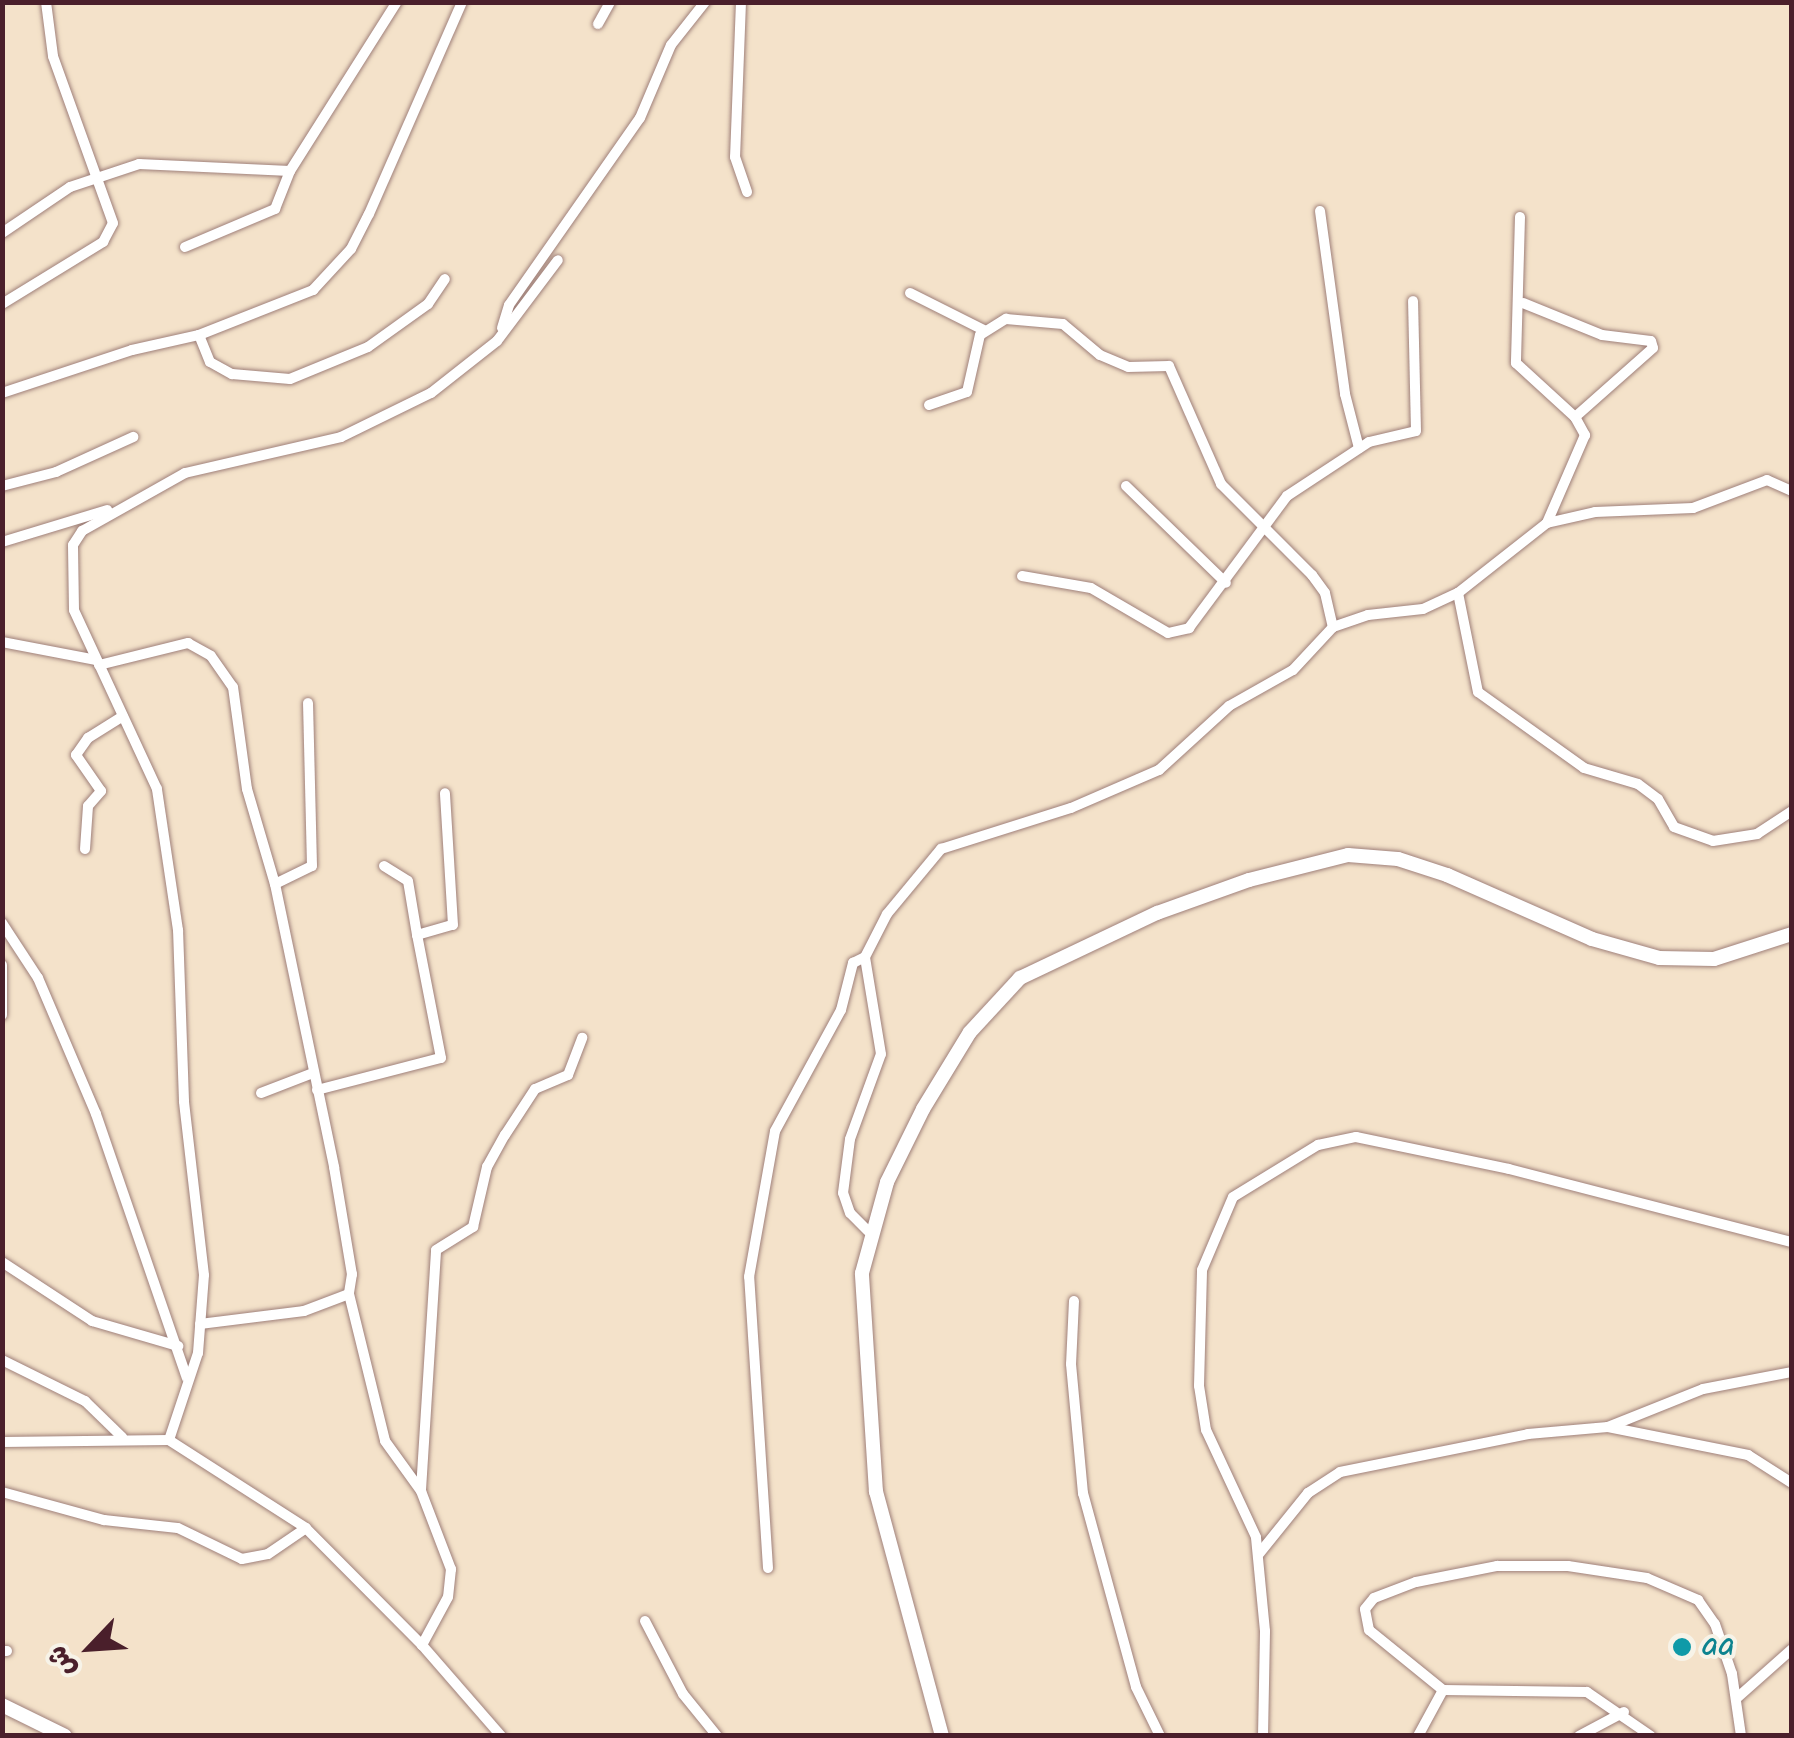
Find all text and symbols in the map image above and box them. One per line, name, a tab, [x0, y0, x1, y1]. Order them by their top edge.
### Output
north arrow	[40, 1598, 140, 1698]
place label: aa	[1702, 1626, 1735, 1668]
marker: aa	[1671, 1636, 1693, 1658]
text: ش	[35, 1637, 89, 1684]

